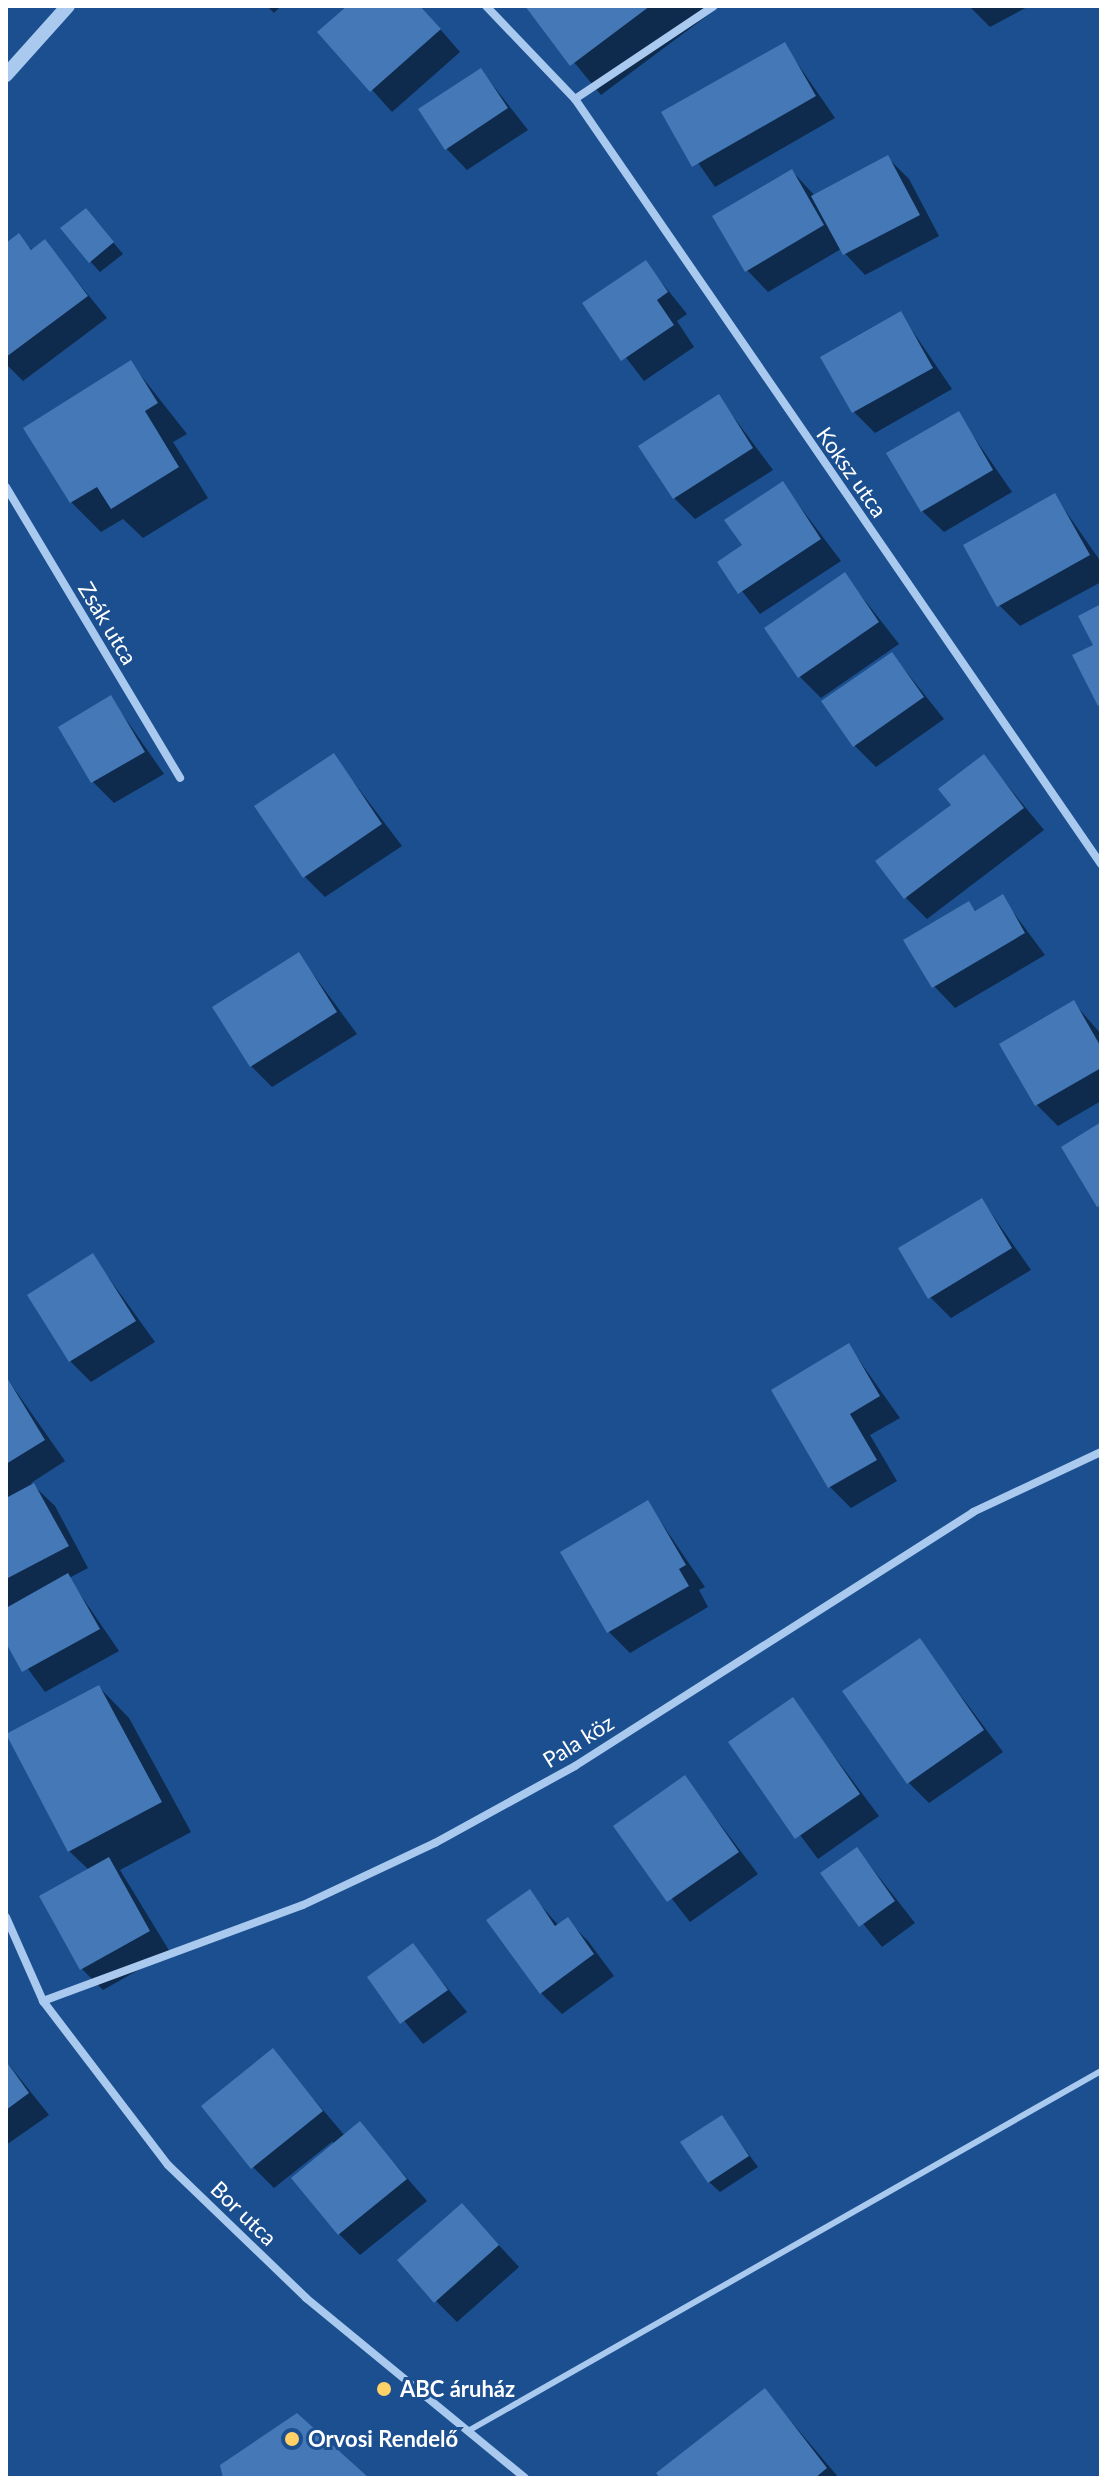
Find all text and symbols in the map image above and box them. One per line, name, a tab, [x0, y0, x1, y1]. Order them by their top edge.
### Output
street label: Koksz utca	[811, 422, 893, 522]
street label: Zsák utca	[73, 577, 143, 669]
street label: Pala köz	[538, 1709, 618, 1773]
street label: Bor utca	[205, 2175, 283, 2251]
place label: ABC áruház	[400, 2376, 515, 2402]
marker: ABC áruház	[375, 2380, 393, 2398]
place label: Orvosi Rendelő	[308, 2426, 458, 2452]
marker: Orvosi Rendelő	[283, 2430, 301, 2448]

